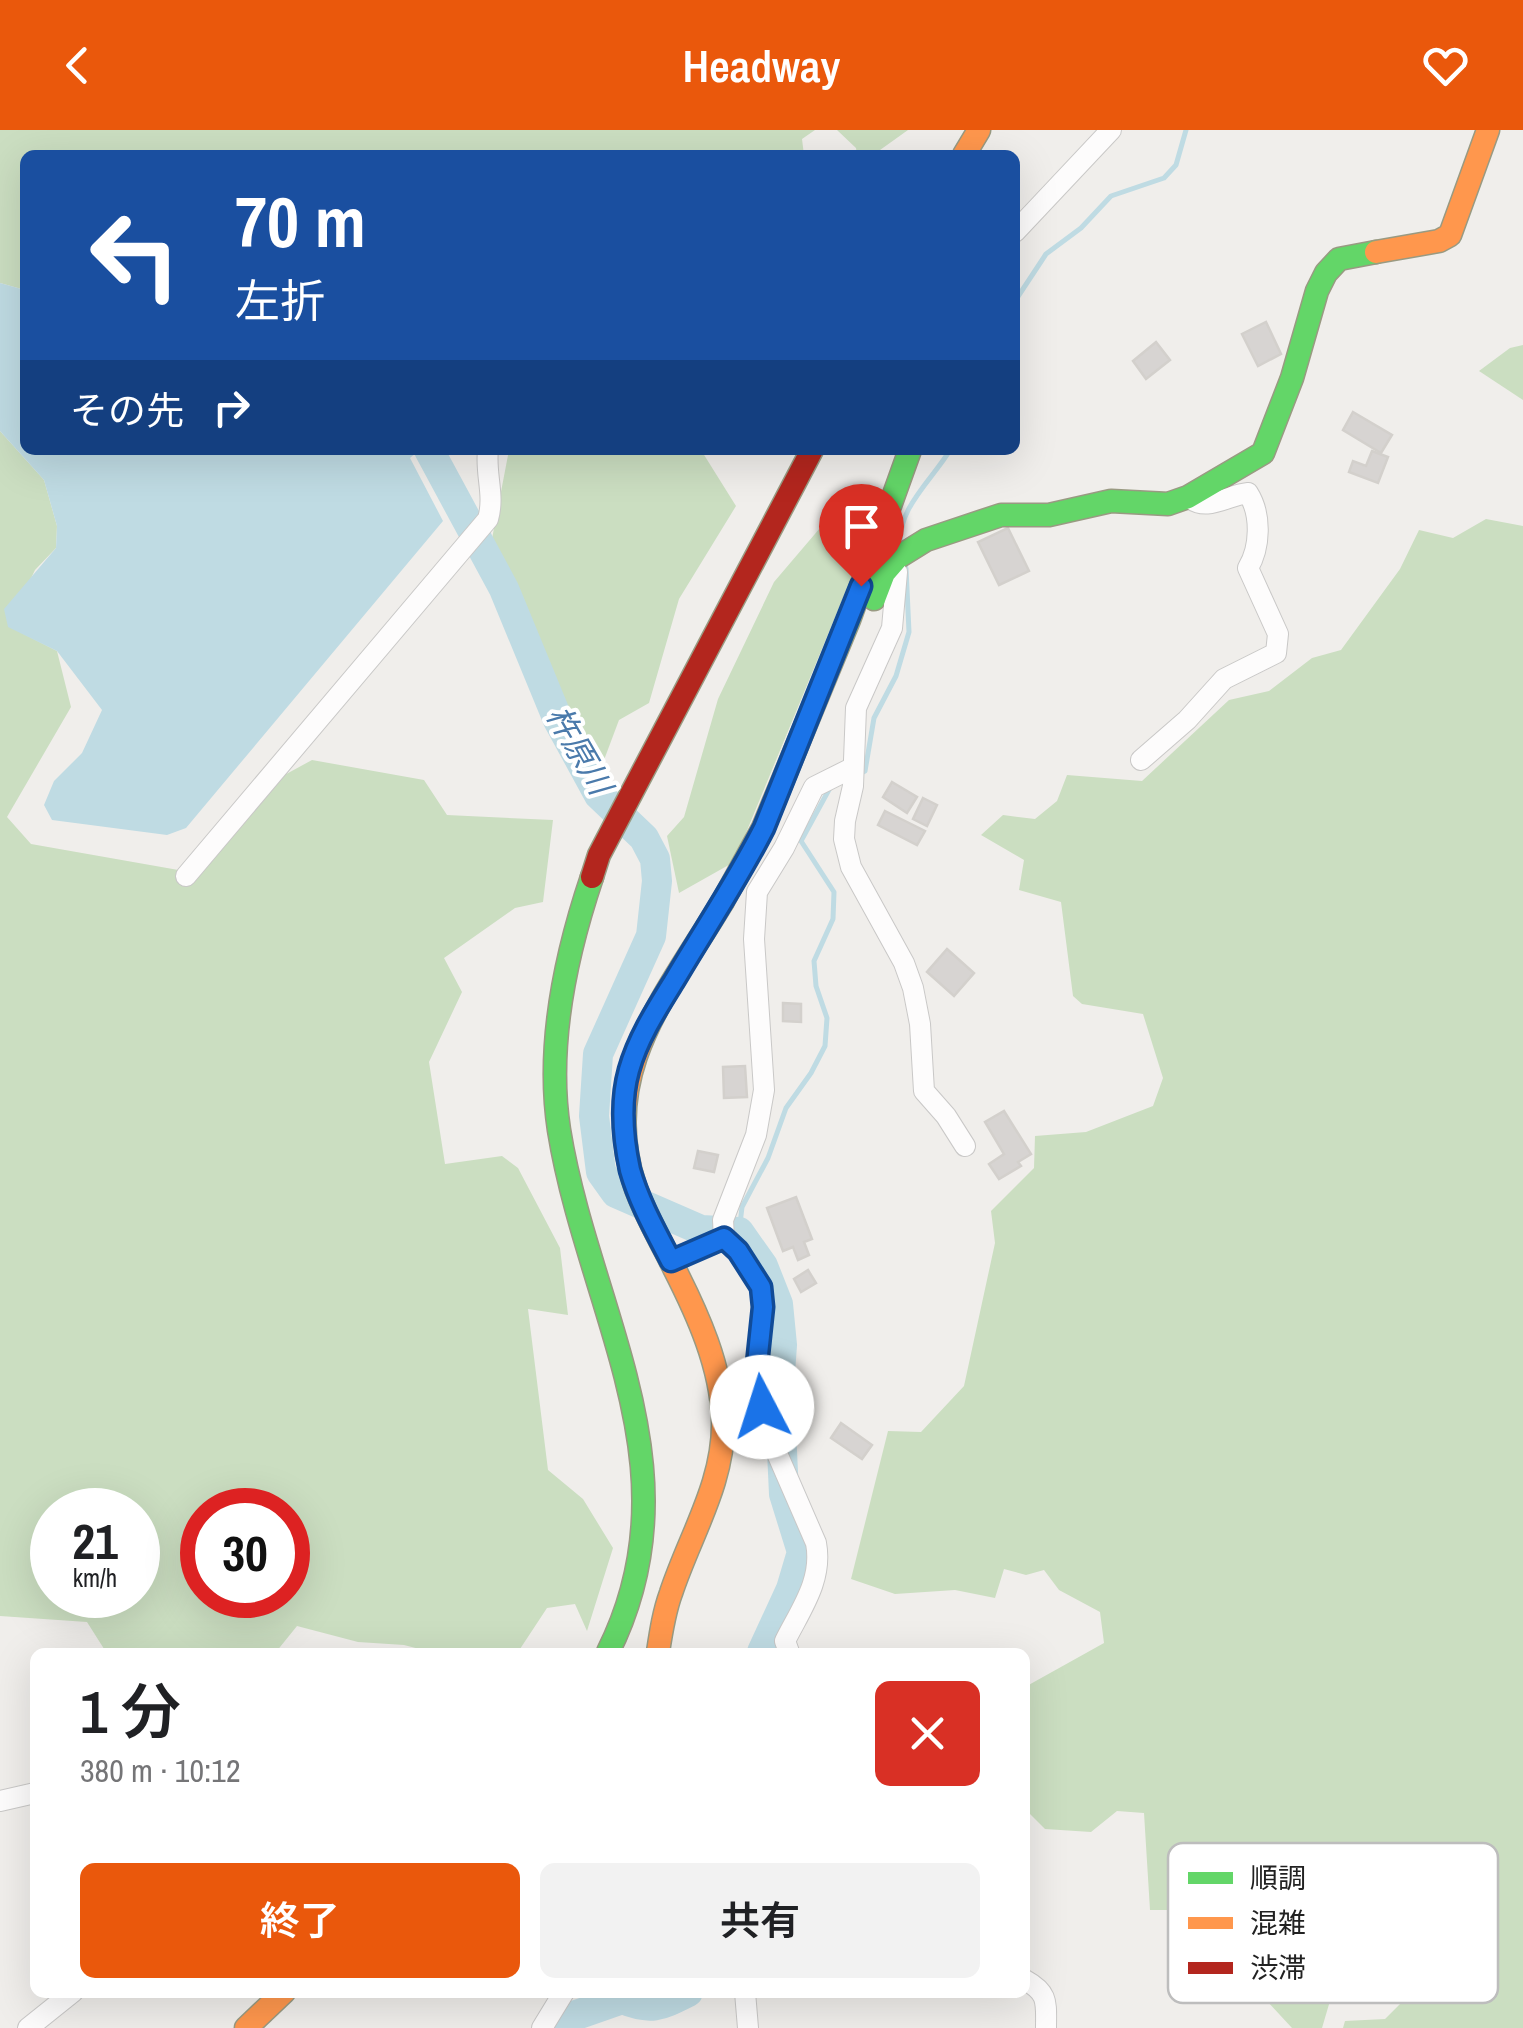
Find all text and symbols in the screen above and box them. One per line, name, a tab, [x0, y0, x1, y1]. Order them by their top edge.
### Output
text: Headway	[683, 35, 840, 96]
icon: back	[50, 38, 105, 93]
icon: heart	[1418, 38, 1473, 93]
text: 70 m	[235, 175, 366, 269]
icon: left	[70, 190, 200, 320]
text: 左折	[235, 270, 325, 331]
icon: right	[204, 380, 259, 435]
text: その先	[70, 385, 184, 436]
pin	[819, 484, 904, 587]
icon: arrive	[834, 499, 889, 554]
water label: 杵原川	[537, 697, 624, 805]
position arrow	[710, 1355, 814, 1459]
speed limit sign: 30	[180, 1488, 310, 1618]
text: 21	[72, 1507, 118, 1575]
text: km/h	[73, 1561, 117, 1595]
text: 1 分	[80, 1671, 181, 1752]
button: close	[875, 1681, 980, 1786]
text: 380 m · 10:12	[80, 1749, 240, 1792]
legend	[1168, 1843, 1498, 2003]
text: 順調	[1250, 1859, 1306, 1897]
button: 終了	[80, 1863, 520, 1978]
button: 共有	[540, 1863, 980, 1978]
text: 混雑	[1250, 1904, 1306, 1942]
text: 渋滞	[1250, 1949, 1306, 1987]

